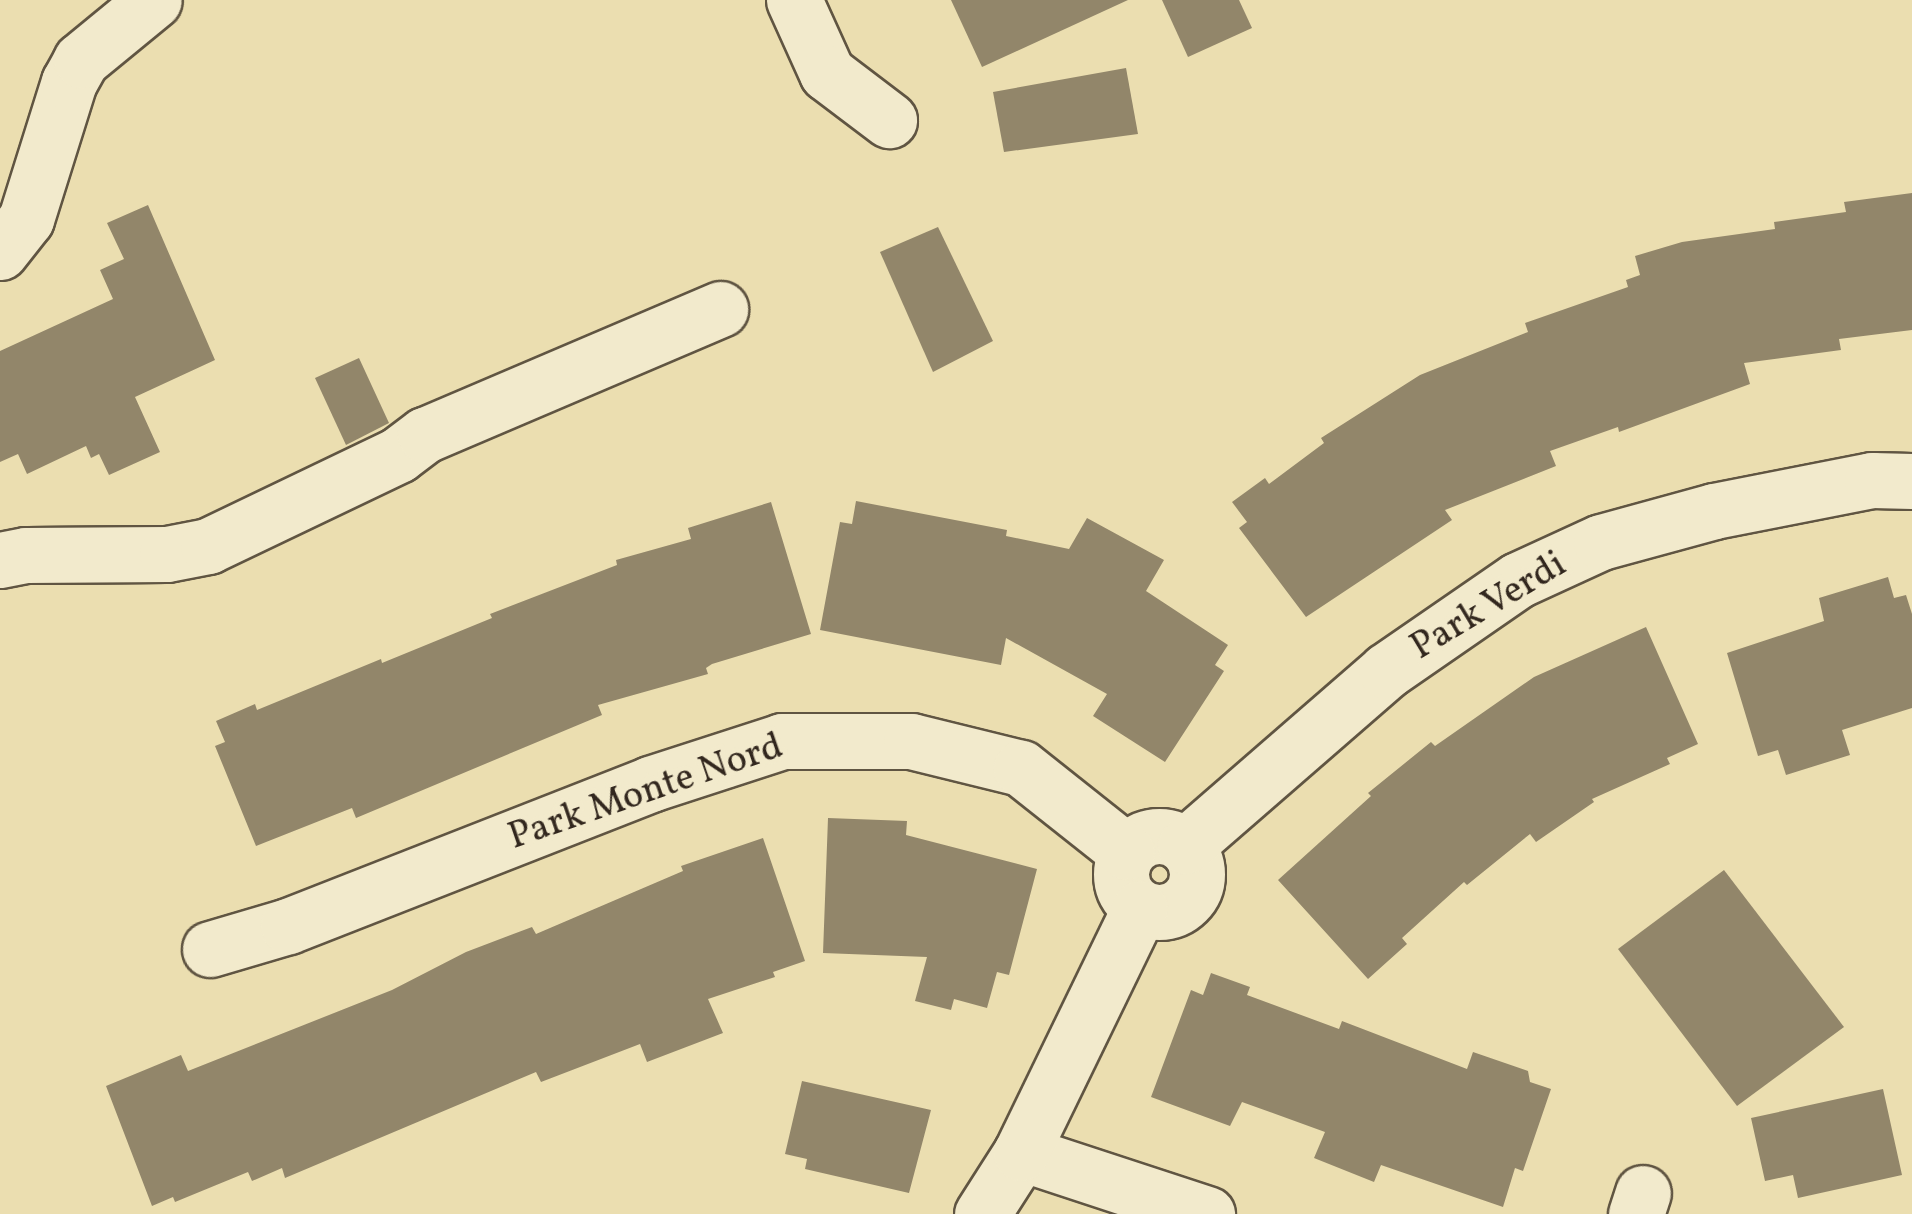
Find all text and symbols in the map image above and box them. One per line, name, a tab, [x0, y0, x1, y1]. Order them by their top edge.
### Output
street label: Park Verdi	[1402, 543, 1576, 671]
street label: Park Monte Nord	[503, 725, 789, 861]

